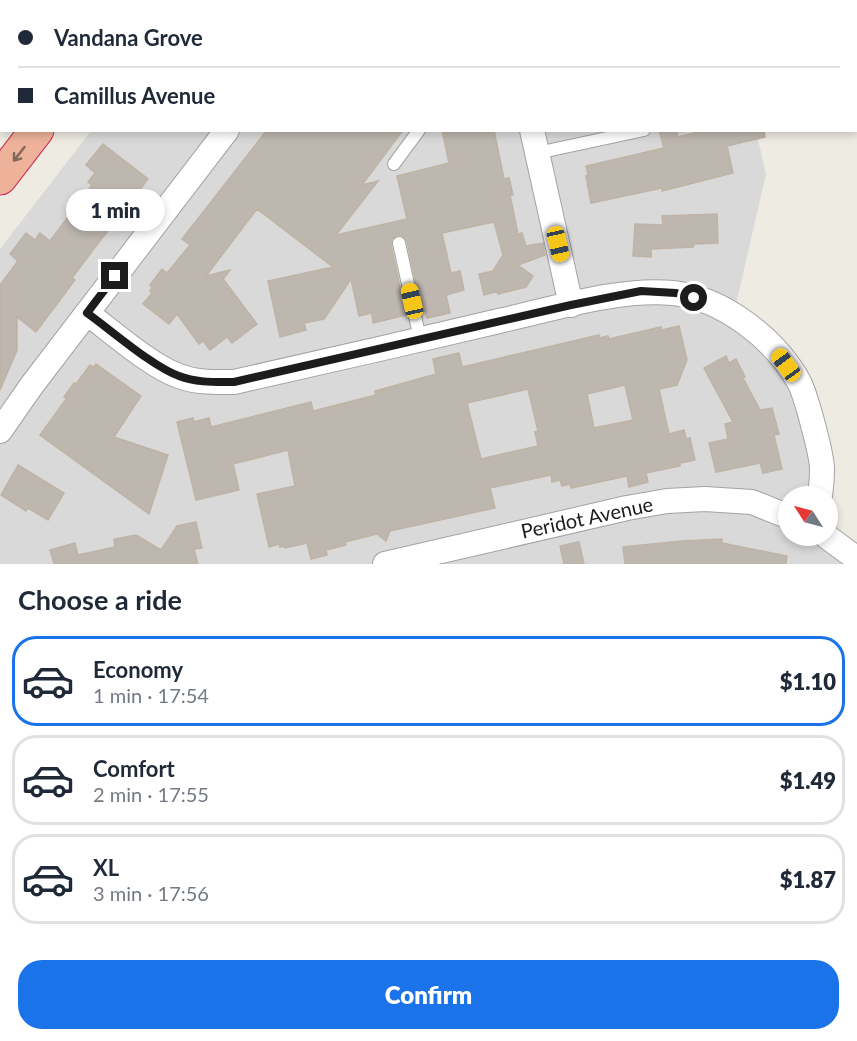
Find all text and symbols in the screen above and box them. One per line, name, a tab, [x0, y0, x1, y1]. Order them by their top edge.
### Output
text: Vandana Grove	[54, 24, 203, 51]
text: Camillus Avenue	[54, 82, 215, 109]
one-way arrow	[12, 146, 25, 162]
callout: 1 min	[66, 189, 164, 231]
text: 1 min	[91, 198, 140, 222]
car	[545, 224, 571, 264]
route end	[101, 262, 128, 289]
car	[399, 281, 425, 321]
route start	[680, 284, 707, 311]
car	[768, 345, 804, 385]
north arrow	[778, 486, 838, 546]
map controls	[778, 486, 838, 546]
street label: Peridot Avenue	[519, 491, 655, 543]
text: Choose a ride	[18, 583, 182, 616]
icon: car	[21, 654, 75, 708]
text: Economy	[93, 656, 183, 683]
text: $1.10	[780, 668, 836, 695]
text: 1 min · 17:54	[93, 683, 209, 707]
icon: car	[21, 753, 75, 807]
text: Comfort	[93, 755, 175, 782]
text: $1.49	[780, 767, 836, 794]
text: 2 min · 17:55	[93, 782, 209, 806]
icon: car	[21, 852, 75, 906]
text: XL	[93, 854, 119, 881]
text: $1.87	[780, 866, 836, 893]
text: 3 min · 17:56	[93, 881, 209, 905]
button: Confirm	[18, 960, 839, 1029]

